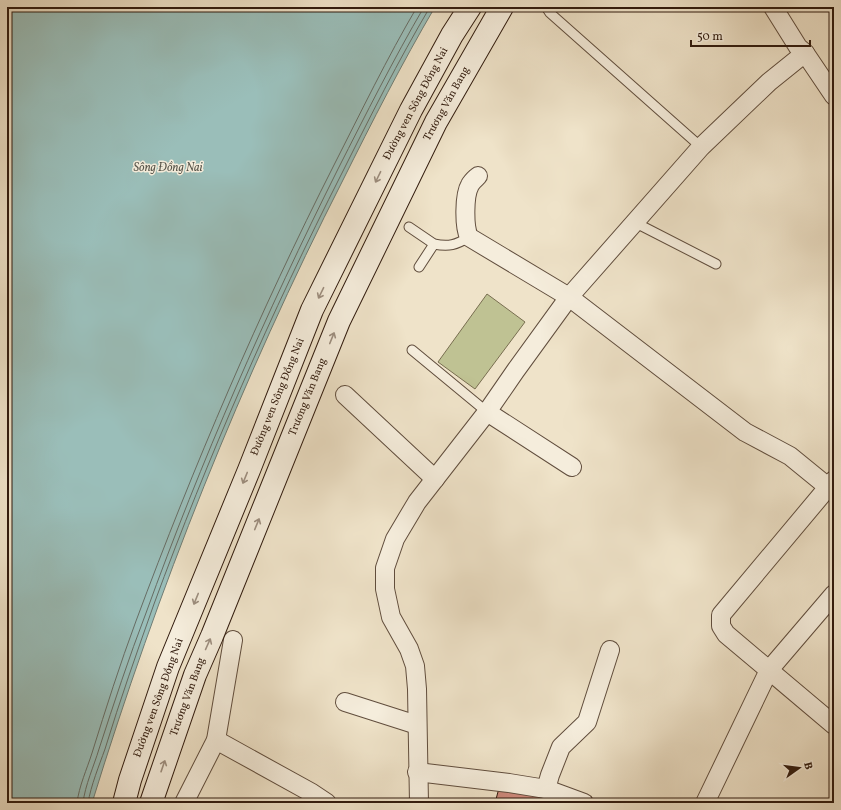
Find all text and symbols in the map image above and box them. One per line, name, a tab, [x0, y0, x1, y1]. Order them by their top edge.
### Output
scale bar	[691, 22, 810, 48]
text: 50 m	[697, 29, 723, 45]
street label: Đường ven Sông Đồng Nai	[380, 45, 452, 163]
street label: Trương Văn Bang	[420, 64, 474, 144]
water label: Sông Đồng Nai	[133, 160, 204, 176]
one-way arrow	[374, 170, 381, 182]
one-way arrow	[316, 287, 324, 299]
one-way arrow	[328, 333, 336, 345]
street label: Đường ven Sông Đồng Nai	[247, 336, 309, 458]
street label: Trương Văn Bang	[285, 355, 331, 438]
one-way arrow	[241, 472, 249, 484]
one-way arrow	[254, 518, 261, 530]
one-way arrow	[192, 592, 199, 604]
street label: Đường ven Sông Đồng Nai	[130, 636, 188, 760]
one-way arrow	[205, 638, 212, 650]
street label: Trương Văn Bang	[167, 655, 209, 739]
north arrow	[779, 748, 819, 788]
one-way arrow	[160, 759, 167, 772]
text: B	[799, 761, 815, 771]

